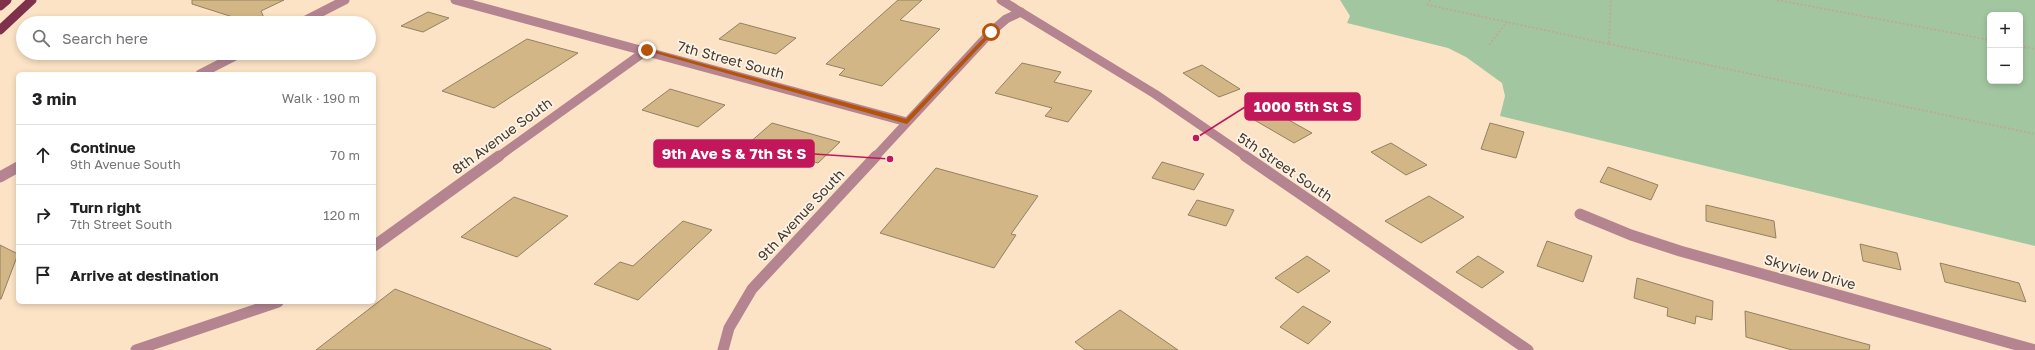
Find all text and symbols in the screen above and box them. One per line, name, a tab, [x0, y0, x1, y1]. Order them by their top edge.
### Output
map controls	[1987, 12, 2023, 84]
button: +	[1987, 12, 2023, 48]
search box	[16, 16, 376, 60]
route start	[982, 23, 1000, 41]
icon: search	[30, 27, 52, 49]
text: Search here	[62, 29, 148, 47]
street label: 7th Street South	[676, 37, 787, 82]
route end	[638, 41, 656, 59]
button: −	[1987, 48, 2023, 84]
text: 3 min	[32, 88, 76, 109]
text: Walk · 190 m	[282, 90, 360, 106]
callout: 1000 5th St S	[1245, 93, 1360, 120]
street label: 8th Avenue South	[448, 94, 555, 178]
text: 1000 5th St S	[1254, 97, 1352, 115]
street label: 5th Street South	[1235, 129, 1336, 205]
text: Continue	[70, 138, 136, 156]
callout: 9th Ave S & 7th St S	[654, 140, 814, 167]
icon: ahead	[32, 144, 54, 166]
text: 9th Ave S & 7th St S	[662, 144, 806, 162]
text: 70 m	[330, 147, 360, 163]
text: 9th Avenue South	[70, 156, 181, 172]
street label: 9th Avenue South	[754, 165, 847, 264]
text: Turn right	[70, 198, 141, 216]
icon: right	[32, 204, 54, 226]
text: 120 m	[323, 207, 360, 223]
text: 7th Street South	[70, 216, 172, 232]
street label: Skyview Drive	[1762, 250, 1858, 293]
icon: arrive	[32, 264, 54, 286]
text: Arrive at destination	[70, 266, 219, 284]

